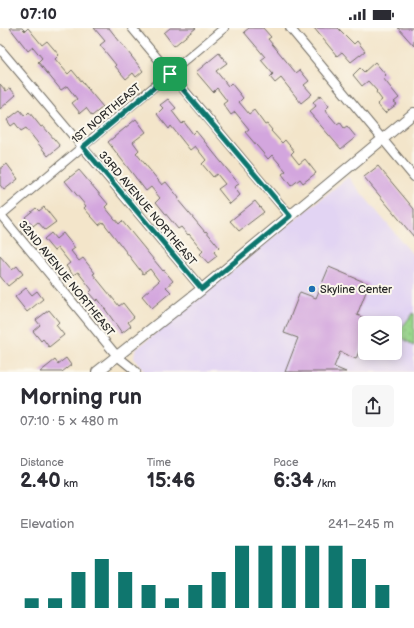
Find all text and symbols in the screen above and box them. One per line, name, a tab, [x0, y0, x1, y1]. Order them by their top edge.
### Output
text: 07:10	[20, 5, 57, 24]
pin	[153, 57, 187, 91]
icon: arrive	[159, 63, 181, 85]
street label: 1ST NORTHEAST	[69, 80, 144, 146]
street label: 33RD AVENUE NORTHEAST	[96, 149, 199, 268]
street label: 32ND AVENUE NORTHEAST	[16, 218, 118, 339]
place label: Skyline Center	[320, 283, 393, 296]
marker: Skyline Center	[307, 284, 317, 294]
map controls	[358, 316, 402, 360]
button: layers	[358, 316, 402, 360]
text: Morning run	[20, 384, 142, 411]
button: share	[352, 385, 394, 427]
text: 07:10 · 5 × 480 m	[20, 413, 118, 429]
text: Distance	[20, 456, 64, 469]
text: Time	[147, 456, 171, 469]
text: Pace	[273, 456, 298, 469]
text: 2.40	[20, 469, 61, 493]
text: 15:46	[147, 469, 195, 493]
text: 6:34	[273, 469, 314, 493]
text: km	[61, 477, 78, 490]
text: /km	[314, 477, 336, 490]
text: Elevation	[20, 516, 74, 532]
text: 241–245 m	[328, 516, 394, 532]

